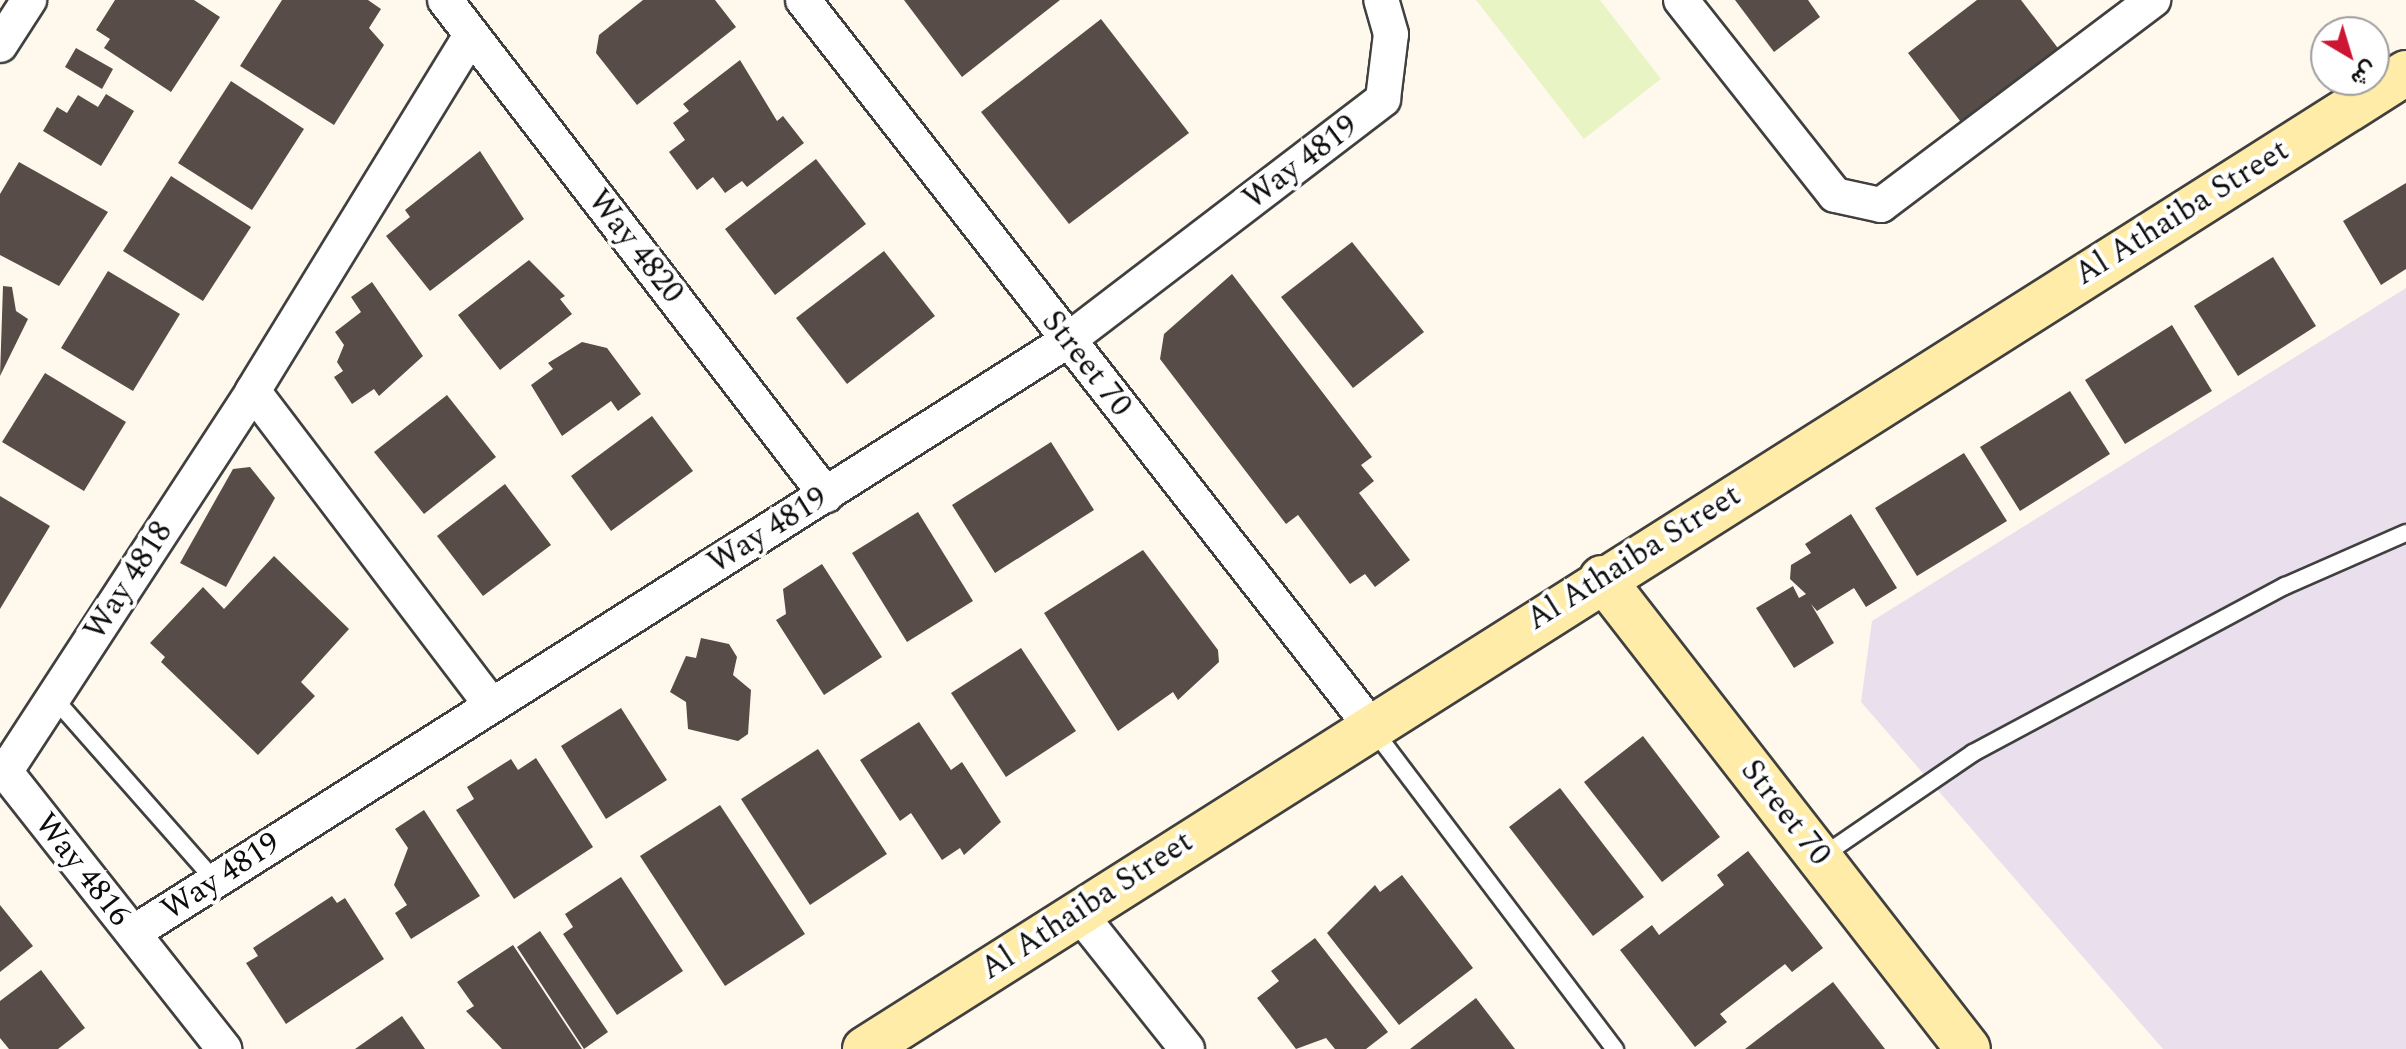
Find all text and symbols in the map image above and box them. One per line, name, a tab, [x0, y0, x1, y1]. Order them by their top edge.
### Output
north arrow	[2310, 16, 2390, 96]
text: ش	[2343, 53, 2384, 95]
street label: Way 4819	[1236, 107, 1366, 219]
street label: Al Athaiba Street	[2068, 132, 2296, 294]
street label: Way 4820	[579, 183, 691, 311]
street label: Street 70	[1033, 303, 1139, 425]
street label: Al Athaiba Street	[1520, 477, 1748, 639]
street label: Way 4819	[701, 479, 835, 583]
street label: Way 4818	[77, 515, 181, 647]
street label: Street 70	[1732, 752, 1838, 874]
street label: Way 4816	[26, 806, 138, 934]
street label: Al Athaiba Street	[974, 823, 1200, 989]
street label: Way 4819	[155, 825, 287, 929]

